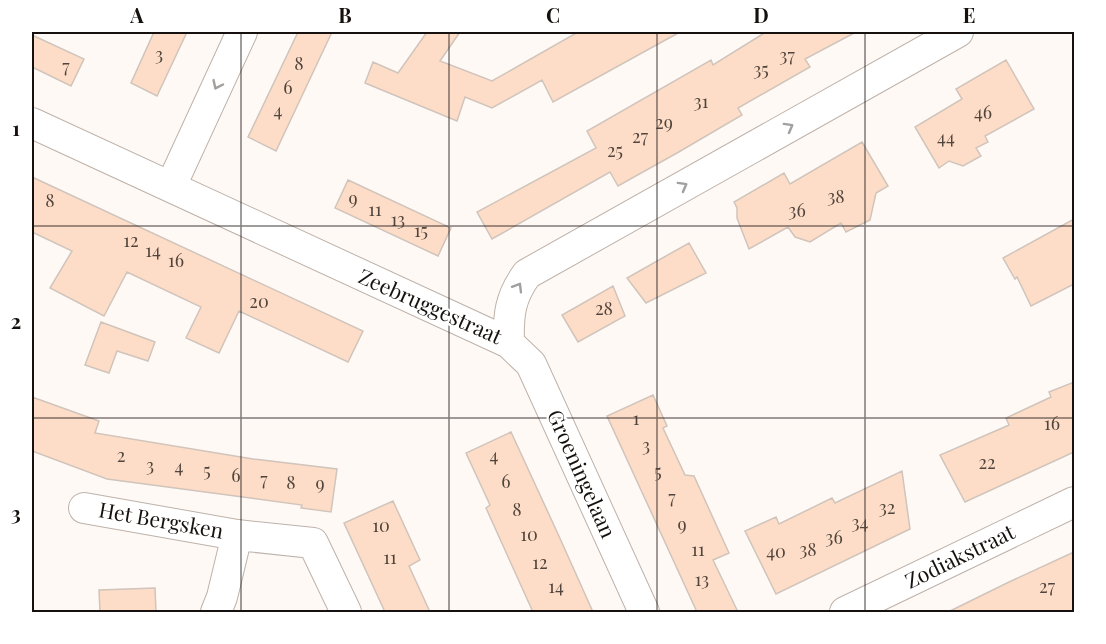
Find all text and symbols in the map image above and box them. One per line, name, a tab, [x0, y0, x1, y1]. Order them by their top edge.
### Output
text: A	[129, 1, 144, 28]
text: B	[338, 1, 352, 28]
text: C	[546, 1, 560, 28]
text: D	[753, 1, 769, 28]
text: E	[963, 1, 975, 28]
house number: 3	[155, 42, 163, 66]
house number: 37	[779, 43, 795, 67]
house number: 8	[294, 51, 304, 75]
house number: 7	[62, 54, 70, 78]
house number: 35	[753, 57, 769, 81]
house number: 6	[283, 75, 293, 99]
one-way arrow	[213, 78, 225, 89]
house number: 31	[694, 89, 709, 113]
house number: 4	[274, 98, 283, 122]
house number: 46	[974, 100, 992, 124]
house number: 29	[655, 110, 673, 134]
text: 1	[12, 114, 20, 141]
one-way arrow	[783, 122, 793, 134]
house number: 27	[632, 124, 649, 148]
house number: 44	[937, 125, 955, 149]
house number: 25	[607, 138, 623, 162]
one-way arrow	[677, 182, 687, 193]
house number: 38	[827, 184, 845, 208]
house number: 9	[348, 186, 358, 210]
house number: 8	[45, 188, 55, 212]
house number: 11	[368, 197, 382, 221]
house number: 36	[788, 198, 806, 222]
house number: 13	[391, 207, 405, 231]
house number: 15	[414, 218, 428, 242]
house number: 12	[123, 228, 139, 252]
house number: 14	[145, 238, 161, 262]
house number: 16	[168, 248, 184, 272]
street label: Zeebruggestraat	[355, 261, 507, 350]
one-way arrow	[511, 283, 523, 293]
house number: 20	[249, 289, 269, 313]
house number: 28	[595, 296, 613, 320]
text: 2	[11, 307, 21, 334]
street label: Groeningelaan	[542, 405, 624, 542]
house number: 1	[633, 406, 640, 430]
house number: 16	[1044, 411, 1060, 435]
house number: 3	[642, 433, 650, 457]
house number: 2	[117, 443, 125, 467]
house number: 4	[490, 443, 499, 467]
house number: 22	[978, 450, 996, 474]
house number: 3	[146, 453, 154, 477]
house number: 4	[175, 454, 184, 478]
house number: 5	[203, 458, 211, 482]
house number: 5	[654, 459, 662, 483]
house number: 6	[231, 463, 241, 487]
house number: 7	[260, 467, 268, 491]
house number: 6	[501, 469, 511, 493]
house number: 8	[286, 470, 296, 494]
house number: 9	[315, 471, 325, 495]
house number: 7	[668, 485, 676, 509]
street label: Het Bergsken	[97, 494, 226, 544]
house number: 32	[879, 495, 895, 519]
house number: 8	[512, 497, 522, 521]
text: 3	[11, 499, 21, 526]
house number: 34	[851, 510, 869, 534]
house number: 9	[677, 512, 687, 536]
house number: 10	[372, 513, 390, 537]
street label: Zodiakstraat	[900, 516, 1019, 594]
house number: 10	[520, 522, 538, 546]
house number: 36	[825, 525, 843, 549]
house number: 11	[691, 537, 705, 561]
house number: 38	[799, 537, 817, 561]
house number: 40	[766, 539, 786, 563]
house number: 11	[383, 545, 397, 569]
house number: 12	[532, 550, 548, 574]
house number: 13	[695, 567, 709, 591]
house number: 14	[548, 574, 564, 598]
house number: 27	[1039, 574, 1056, 598]

